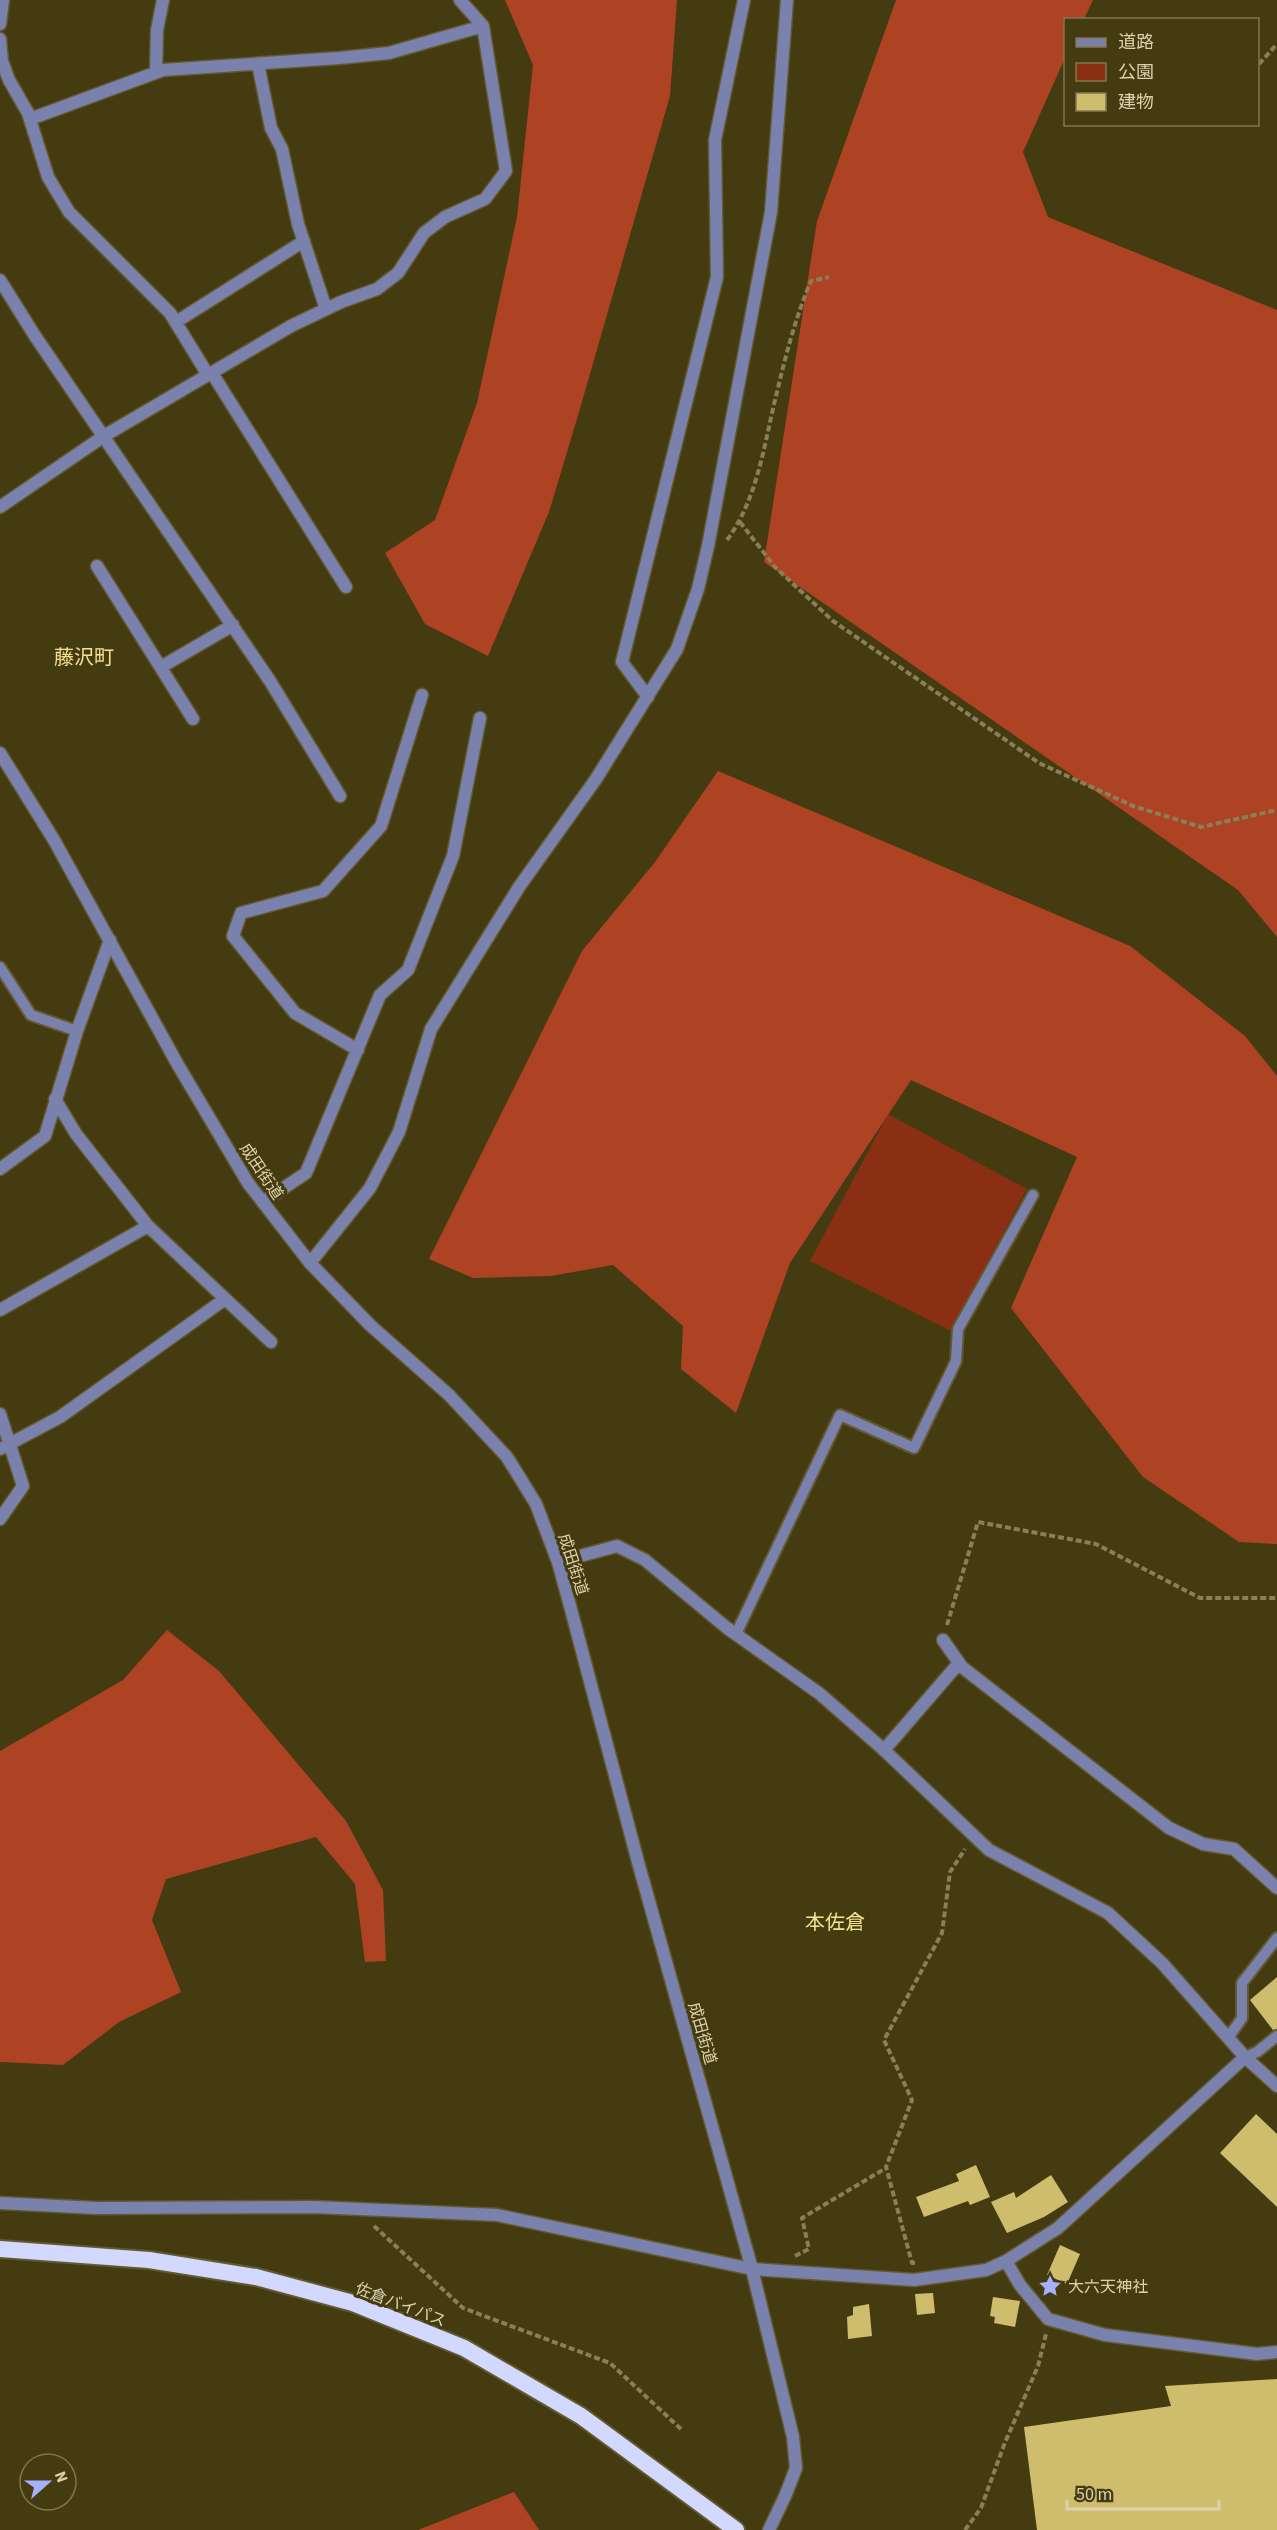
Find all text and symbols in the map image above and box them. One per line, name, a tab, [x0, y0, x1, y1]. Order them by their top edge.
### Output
legend	[1064, 18, 1259, 126]
text: 道路	[1118, 30, 1154, 55]
text: 公園	[1118, 60, 1154, 85]
text: 建物	[1118, 90, 1154, 115]
district label: 藤沢町	[54, 644, 114, 672]
street label: 成田街道	[234, 1139, 288, 1204]
street label: 成田街道	[553, 1530, 593, 1598]
district label: 本佐倉	[805, 1909, 865, 1937]
street label: 成田街道	[683, 1999, 721, 2067]
place icon: 大六天神社	[1037, 2273, 1063, 2299]
place label: 大六天神社	[1068, 2276, 1148, 2298]
street label: 佐倉バイパス	[352, 2278, 449, 2332]
north arrow	[18, 2452, 78, 2512]
text: N	[49, 2468, 73, 2486]
scale bar	[1067, 2473, 1218, 2511]
text: 50 m	[1076, 2482, 1112, 2507]

